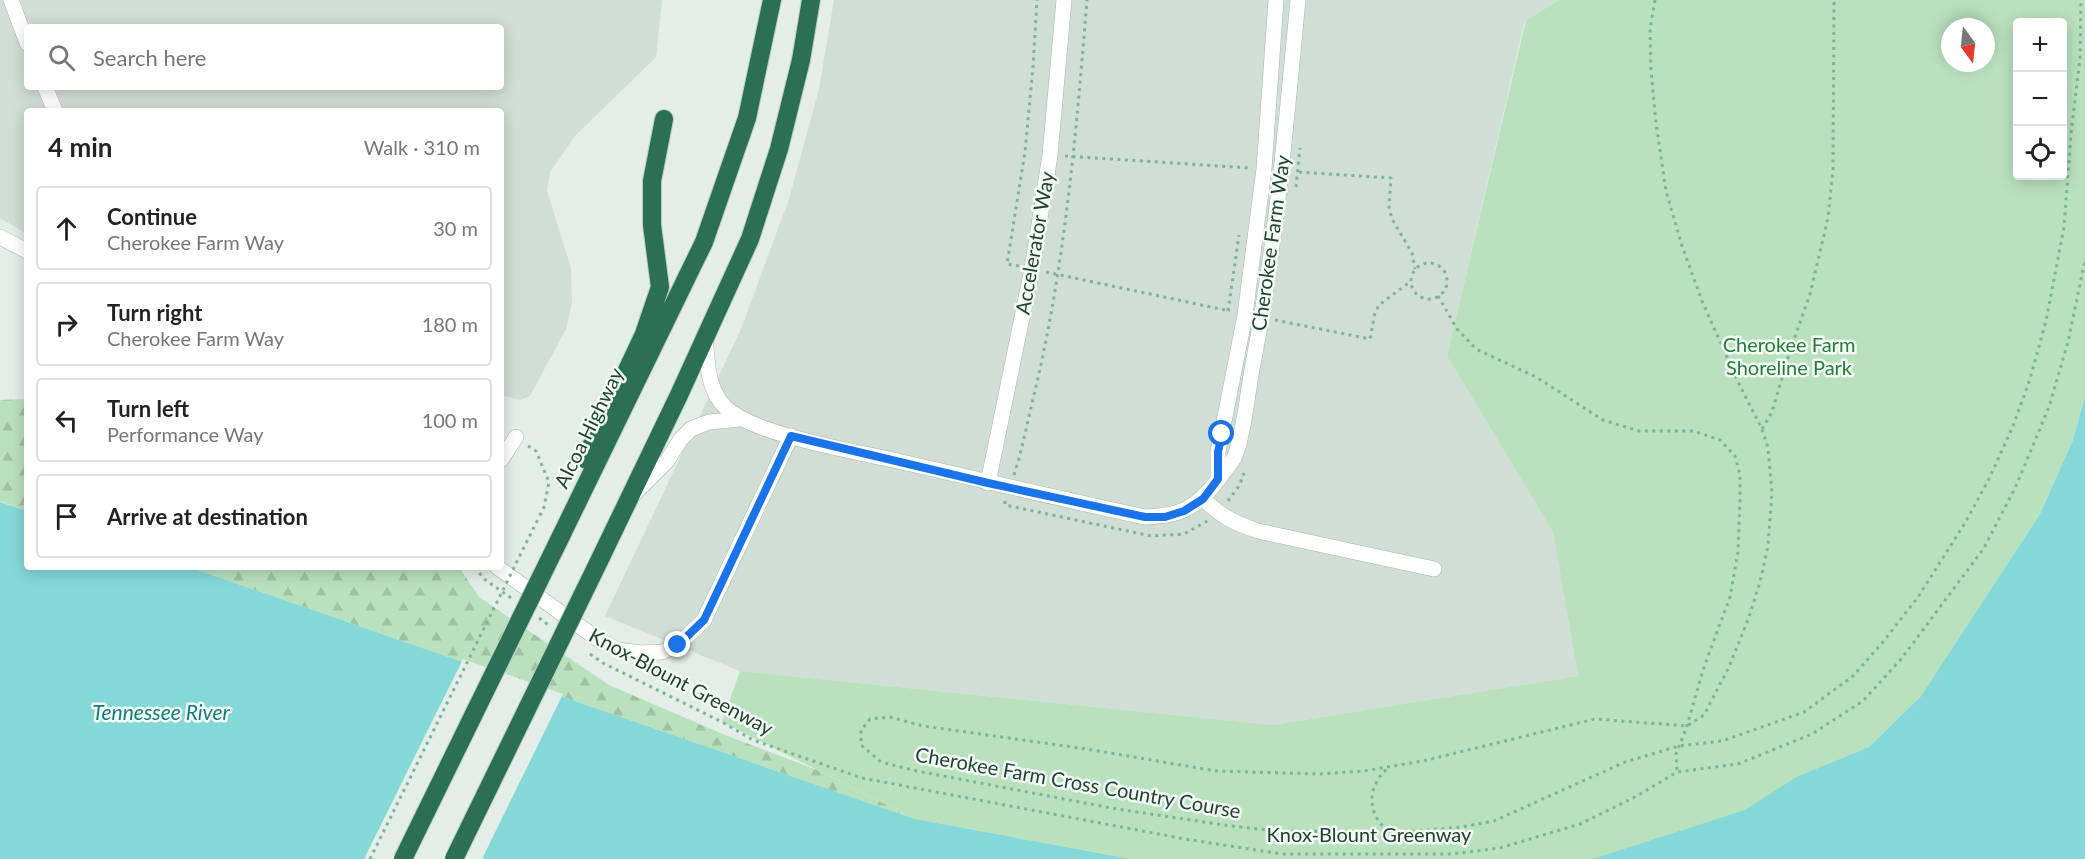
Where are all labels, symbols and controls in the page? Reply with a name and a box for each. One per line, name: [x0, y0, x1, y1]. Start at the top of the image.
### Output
north arrow: [1941, 18, 1995, 72]
map controls: [2013, 18, 2067, 180]
button: +: [2013, 18, 2067, 72]
search box: [24, 24, 504, 90]
icon: search: [45, 41, 78, 74]
text: Search here: [93, 44, 206, 71]
button: −: [2013, 72, 2067, 126]
button: locate: [2013, 126, 2067, 180]
text: 4 min: [48, 131, 112, 163]
text: Walk · 310 m: [364, 135, 480, 159]
street label: Cherokee Farm Way: [1246, 153, 1294, 332]
street label: Accelerator Way: [1010, 169, 1059, 316]
text: Continue: [107, 203, 197, 230]
icon: ahead: [50, 212, 83, 245]
text: 30 m: [433, 216, 478, 240]
text: Cherokee Farm Way: [107, 230, 284, 254]
text: Turn right: [107, 299, 202, 326]
icon: right: [50, 308, 83, 341]
text: 180 m: [422, 312, 478, 336]
text: Cherokee Farm Way: [107, 326, 284, 350]
park label: Cherokee Farm Shoreline Park: [1723, 332, 1855, 379]
street label: Alcoa Highway: [549, 363, 628, 492]
text: Turn left: [107, 395, 189, 422]
icon: left: [50, 404, 83, 437]
text: 100 m: [422, 408, 478, 432]
route start: [1208, 420, 1234, 446]
text: Performance Way: [107, 422, 264, 446]
icon: arrive: [50, 500, 83, 533]
text: Arrive at destination: [107, 503, 308, 530]
street label: Knox-Blount Greenway: [585, 622, 778, 740]
route end: [664, 631, 690, 657]
water label: Tennessee River: [92, 699, 230, 724]
street label: Cherokee Farm Cross Country Course: [914, 742, 1243, 822]
street label: Knox-Blount Greenway: [1267, 822, 1472, 846]

